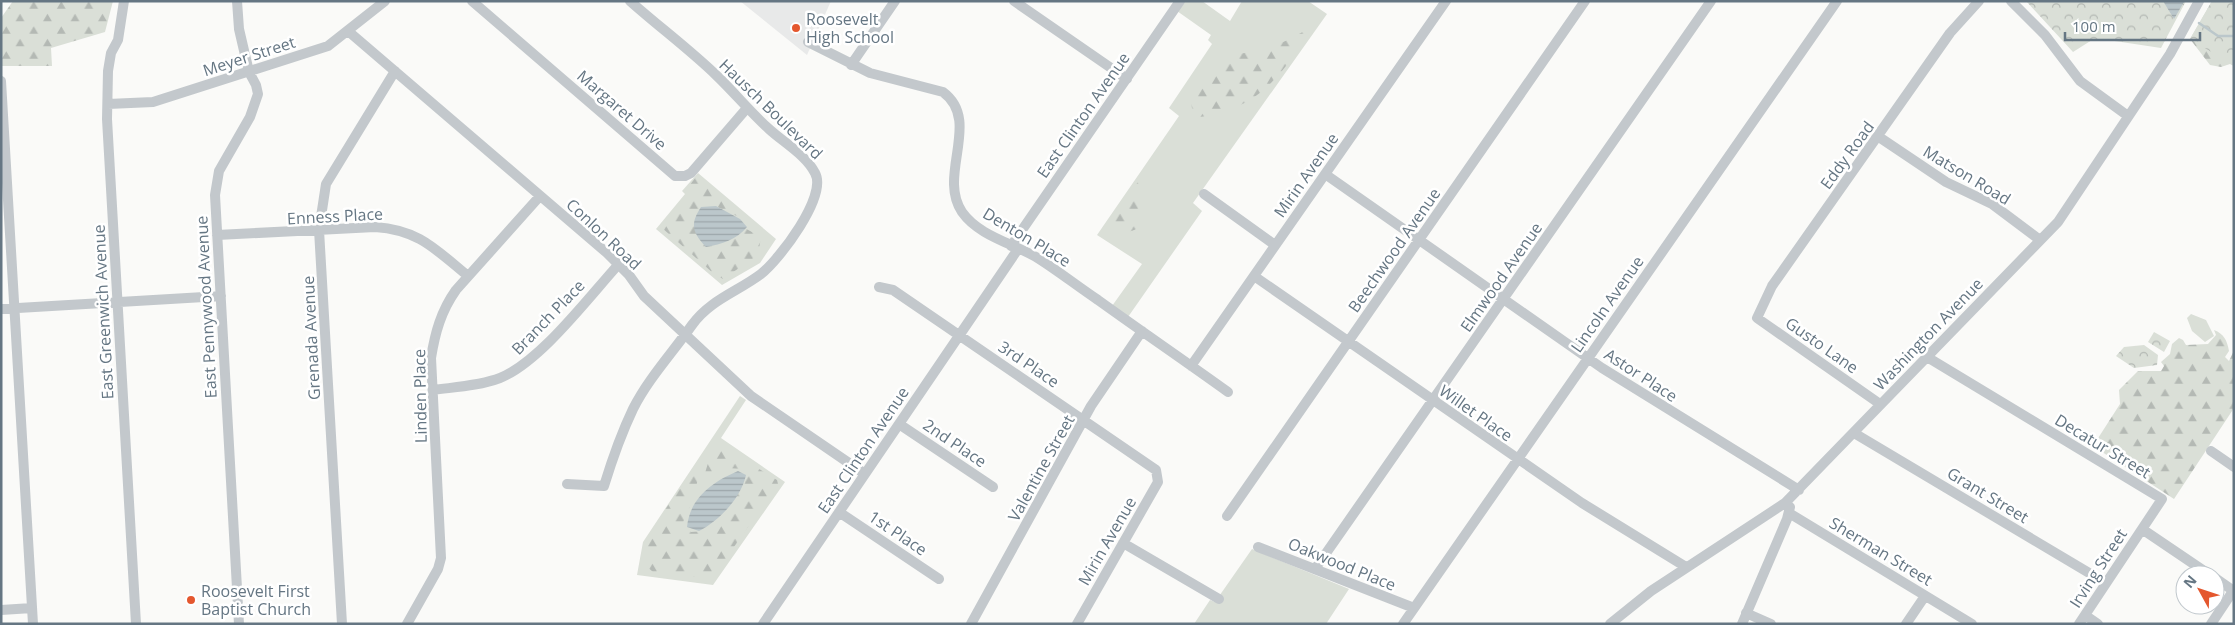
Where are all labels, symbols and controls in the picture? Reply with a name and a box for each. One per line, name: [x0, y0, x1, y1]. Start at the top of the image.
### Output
place label: Roosevelt High School: [806, 8, 894, 48]
scale bar: [2065, 10, 2200, 42]
text: 100 m: [2072, 16, 2116, 36]
marker: Roosevelt High School: [790, 22, 802, 34]
street label: Meyer Street: [200, 31, 298, 81]
street label: East Clinton Avenue: [1031, 48, 1135, 182]
street label: Hausch Boulevard: [715, 54, 827, 164]
street label: Margaret Drive: [573, 65, 671, 155]
street label: Eddy Road: [1815, 117, 1879, 193]
street label: Mirin Avenue: [1269, 128, 1343, 222]
street label: Matson Road: [1919, 140, 2015, 210]
street label: Beechwood Avenue: [1343, 183, 1445, 317]
street label: Conlon Road: [562, 193, 646, 275]
street label: Enness Place: [286, 202, 384, 229]
street label: Denton Place: [979, 202, 1075, 272]
street label: East Pennywood Avenue: [190, 215, 222, 399]
street label: Elmwood Avenue: [1455, 218, 1547, 336]
street label: East Greenwich Avenue: [87, 224, 119, 400]
street label: Lincoln Avenue: [1566, 251, 1648, 357]
street label: Washington Avenue: [1868, 273, 1988, 395]
street label: Grenada Avenue: [297, 275, 325, 401]
street label: Branch Place: [507, 275, 589, 359]
street label: Gusto Lane: [1781, 312, 1863, 378]
street label: 3rd Place: [994, 336, 1064, 392]
street label: Astor Place: [1600, 343, 1682, 407]
street label: Linden Place: [408, 349, 432, 443]
street label: Willet Place: [1435, 380, 1517, 446]
street label: East Clinton Avenue: [812, 382, 914, 518]
street label: Decatur Street: [2051, 409, 2155, 483]
street label: Valentine Street: [1003, 411, 1080, 525]
street label: 2nd Place: [919, 414, 991, 472]
street label: Grant Street: [1943, 462, 2033, 528]
street label: Mirin Avenue: [1073, 493, 1141, 589]
street label: 1st Place: [865, 505, 931, 561]
street label: Sherman Street: [1825, 512, 1937, 591]
street label: Irving Street: [2064, 524, 2132, 612]
street label: Oakwood Place: [1285, 532, 1399, 596]
north arrow: [2175, 565, 2225, 615]
text: N: [2179, 571, 2201, 592]
place label: Roosevelt First Baptist Church: [201, 580, 311, 620]
marker: Roosevelt First Baptist Church: [185, 594, 197, 606]

